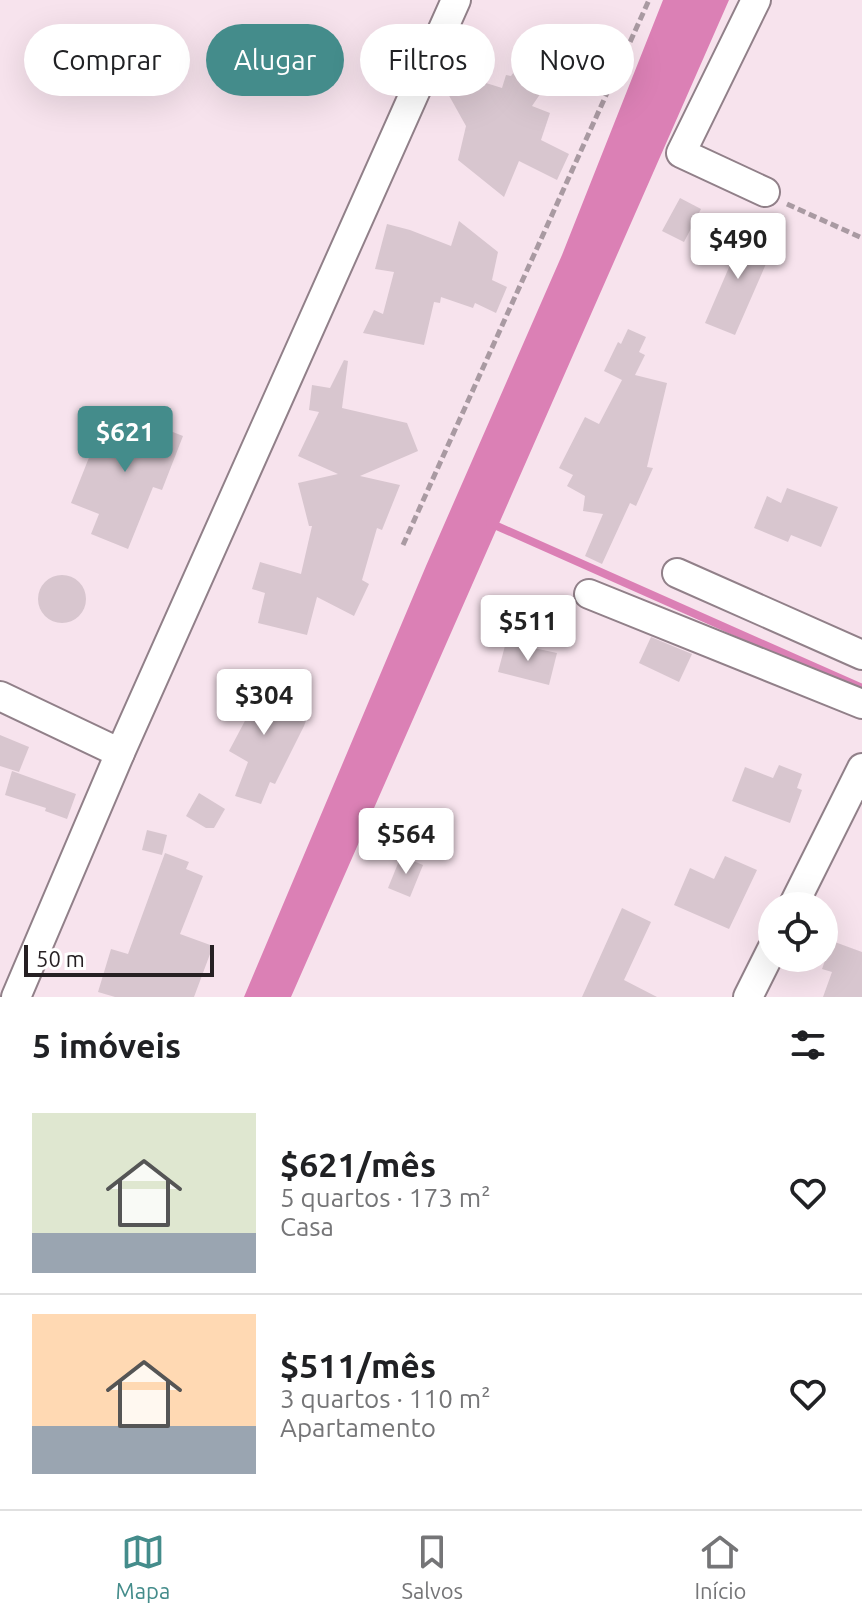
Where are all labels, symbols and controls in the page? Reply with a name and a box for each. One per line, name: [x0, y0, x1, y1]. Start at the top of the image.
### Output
chip: Comprar: [24, 24, 190, 96]
chip: Alugar: [206, 24, 344, 96]
chip: Filtros: [360, 24, 495, 96]
chip: Novo: [511, 24, 634, 96]
pin: $490: [691, 213, 785, 281]
text: $490: [709, 224, 767, 253]
pin: $621: [78, 406, 172, 474]
text: $621: [96, 417, 154, 446]
pin: $511: [481, 595, 575, 663]
text: $511: [499, 606, 557, 635]
pin: $304: [217, 669, 311, 737]
text: $304: [235, 680, 293, 709]
pin: $564: [359, 808, 453, 876]
text: $564: [377, 819, 435, 848]
map controls: [758, 892, 838, 972]
button: locate: [758, 892, 838, 972]
scale bar: [24, 941, 214, 977]
text: 50 m: [36, 946, 85, 971]
icon: filters: [786, 1023, 830, 1067]
text: 5 imóveis: [32, 1026, 181, 1064]
icon: home: [96, 1145, 192, 1241]
text: $621/mês: [280, 1145, 436, 1183]
icon: heart: [786, 1171, 830, 1215]
text: 5 quartos · 173 m²: [280, 1183, 491, 1212]
text: Casa: [280, 1212, 334, 1241]
icon: home: [96, 1346, 192, 1442]
text: $511/mês: [280, 1346, 436, 1384]
icon: heart: [786, 1372, 830, 1416]
text: 3 quartos · 110 m²: [280, 1384, 491, 1413]
text: Apartamento: [280, 1413, 436, 1442]
tab: Mapa: [116, 1530, 170, 1603]
tab: Salvos: [401, 1530, 463, 1603]
tab: Início: [694, 1530, 746, 1603]

